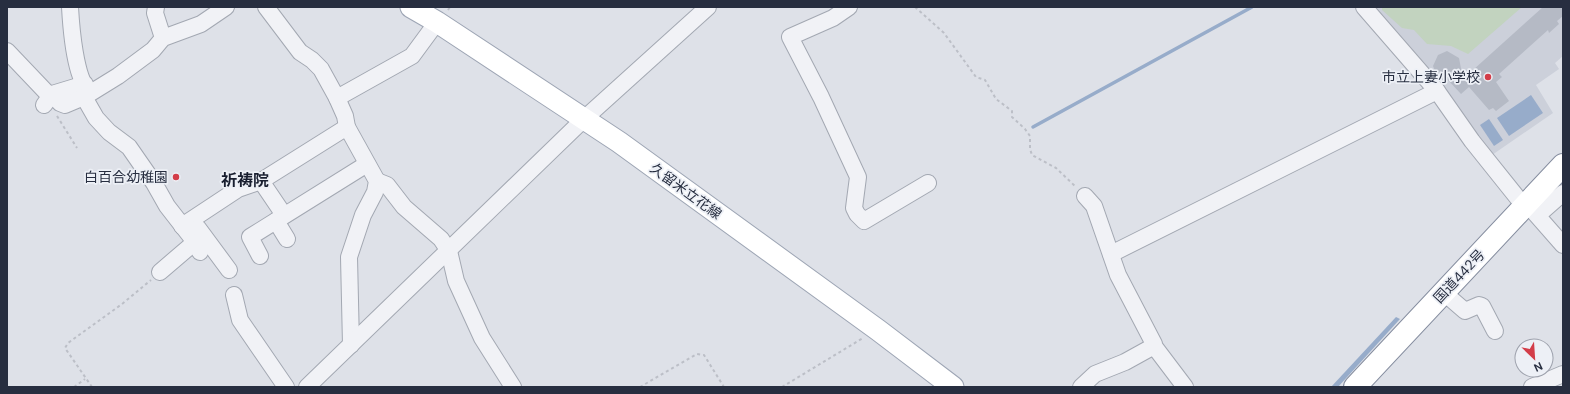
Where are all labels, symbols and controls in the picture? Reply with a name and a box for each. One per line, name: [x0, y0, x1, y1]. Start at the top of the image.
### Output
place label: 市立上妻小学校: [1382, 68, 1480, 86]
marker: 市立上妻小学校: [1483, 72, 1493, 82]
street label: 久留米立花線: [647, 159, 725, 223]
place label: 白百合幼稚園: [84, 168, 168, 186]
district label: 祈祷院: [221, 170, 269, 191]
marker: 白百合幼稚園: [171, 172, 181, 182]
street label: 国道442号: [1430, 245, 1488, 307]
north arrow: [1514, 338, 1554, 378]
text: N: [1532, 359, 1545, 375]

